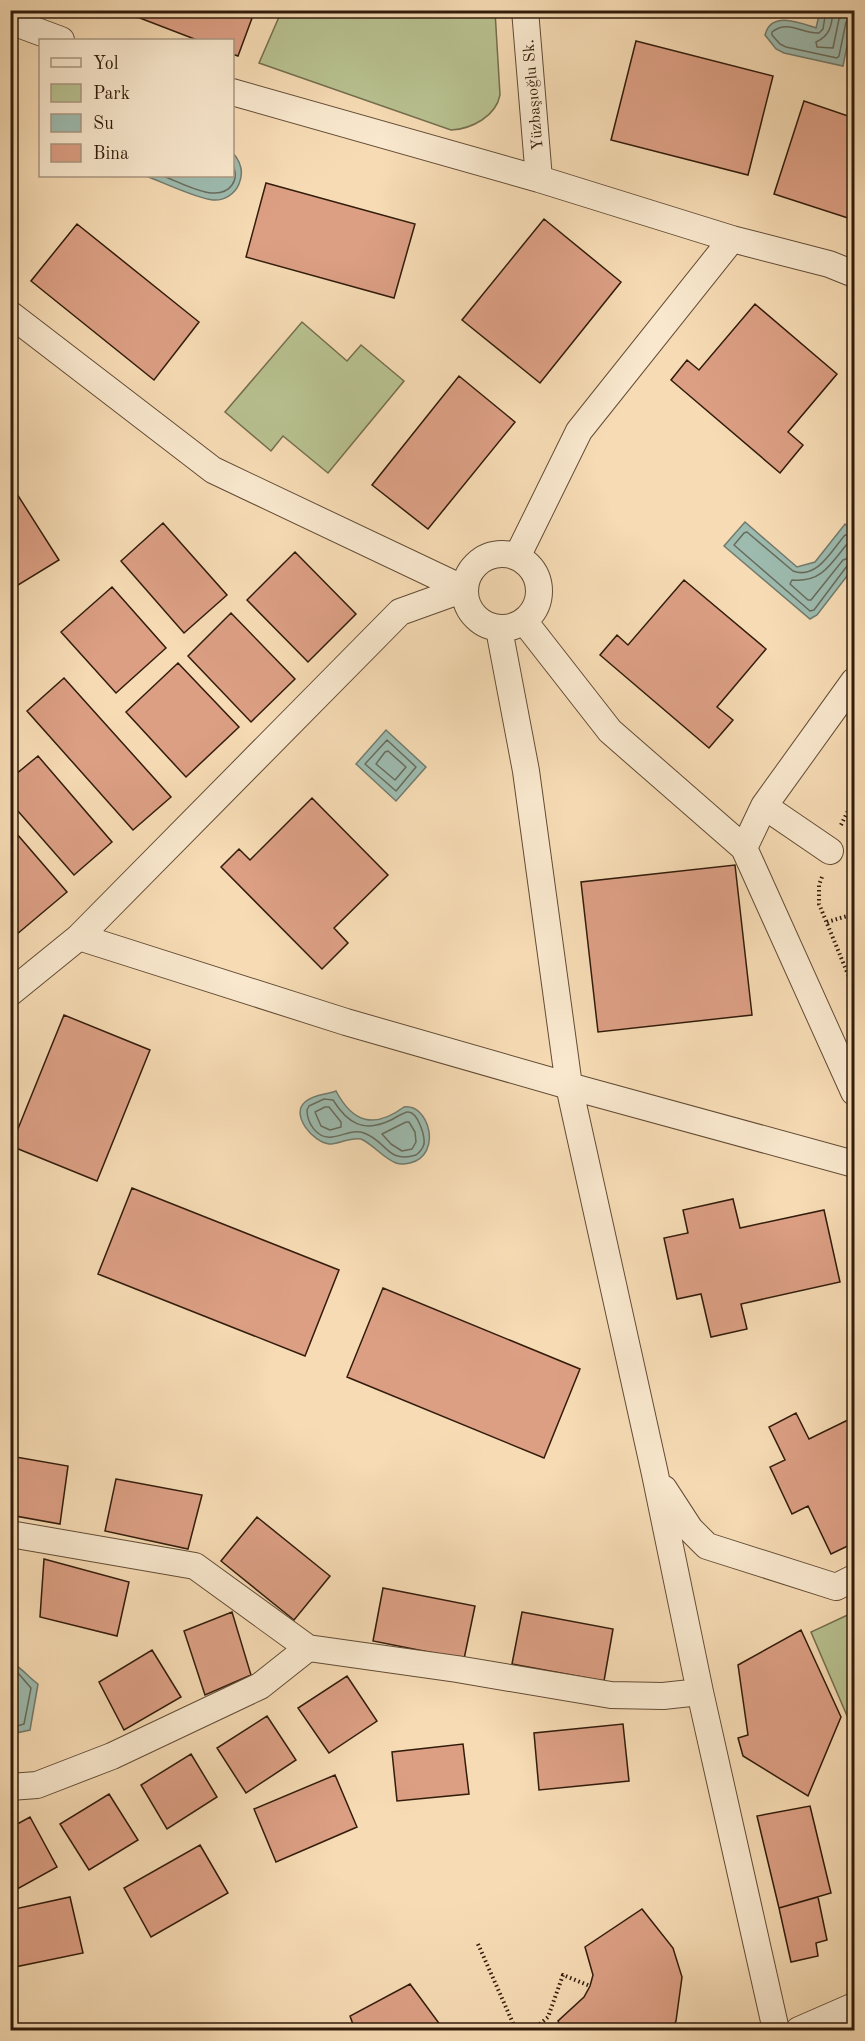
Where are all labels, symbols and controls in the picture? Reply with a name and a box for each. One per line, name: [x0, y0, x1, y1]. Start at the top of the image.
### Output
legend: [39, 39, 234, 177]
street label: Yüzbaşıoğlu Sk.: [521, 39, 547, 151]
text: Yol: [93, 55, 119, 73]
text: Park: [93, 85, 130, 103]
text: Su: [93, 115, 114, 133]
text: Bina: [93, 145, 129, 163]

